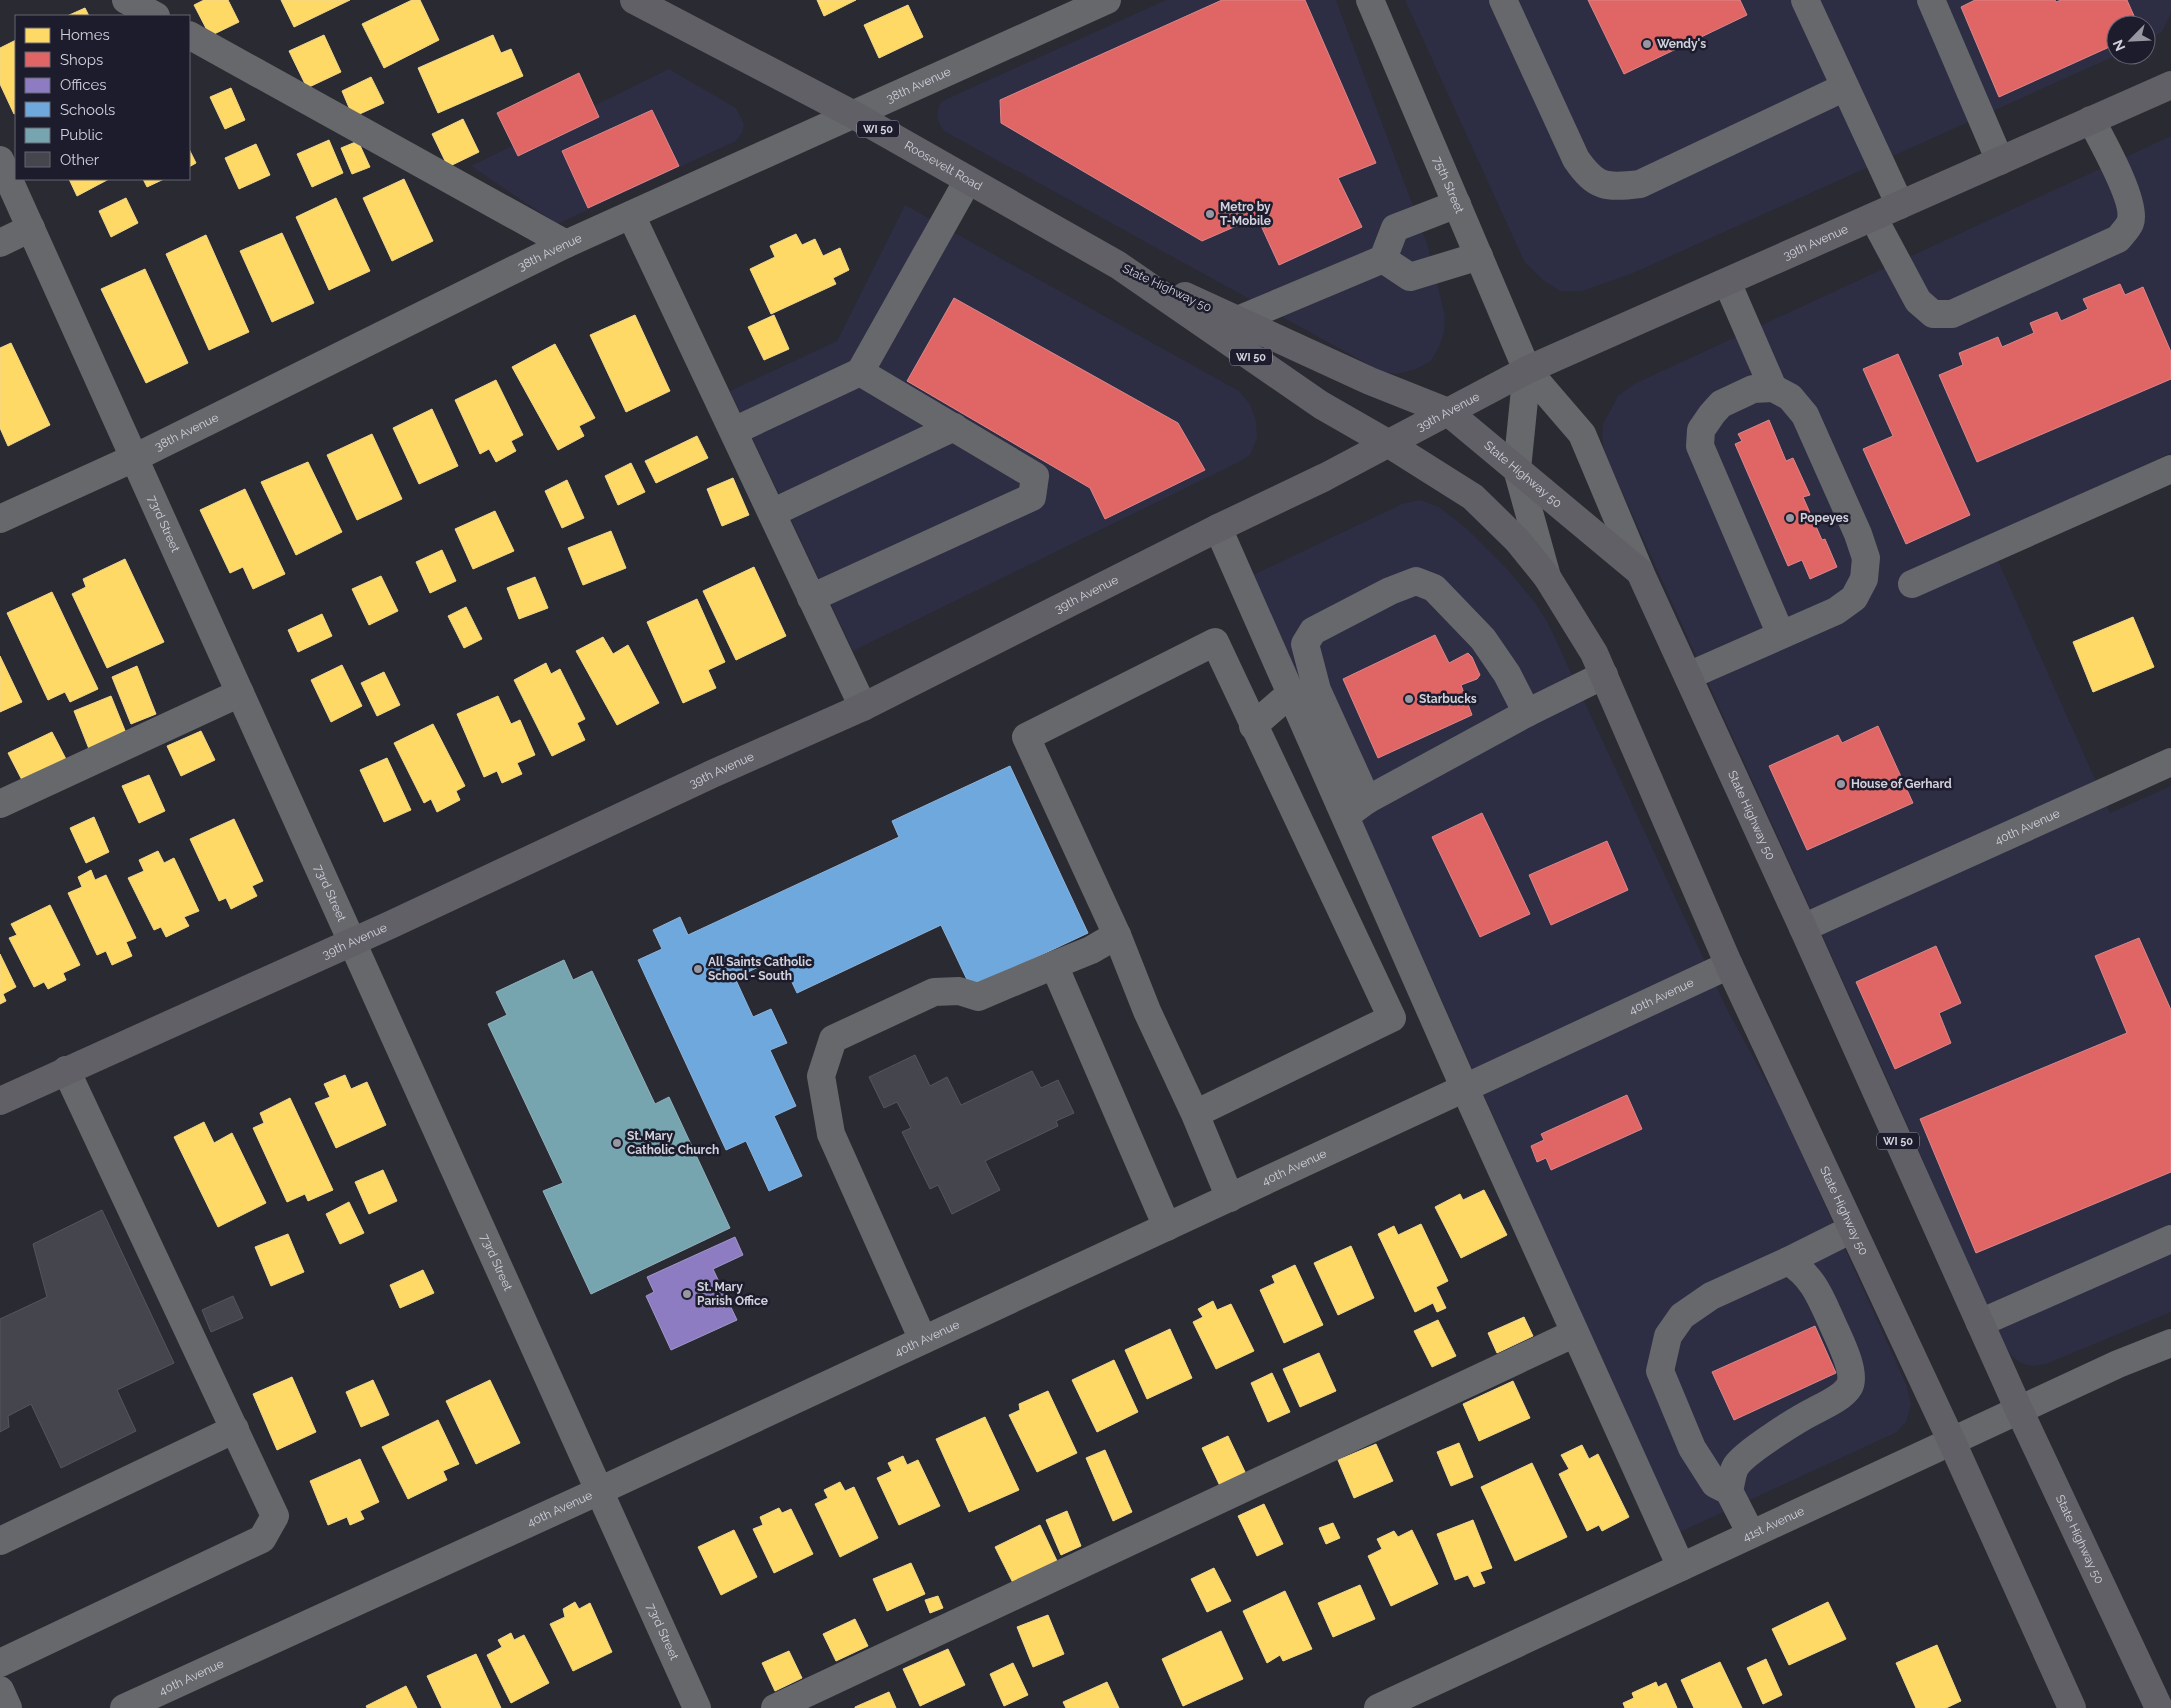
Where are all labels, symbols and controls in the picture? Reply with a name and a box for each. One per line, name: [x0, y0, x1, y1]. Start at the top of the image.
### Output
legend: [15, 15, 190, 180]
north arrow: [2106, 15, 2156, 65]
text: Homes: [60, 26, 110, 44]
place label: Wendy's: [1657, 37, 1706, 51]
text: N: [2110, 37, 2129, 53]
marker: Wendy's: [1641, 38, 1653, 50]
text: Shops: [60, 51, 103, 69]
street label: 38th Avenue: [884, 64, 953, 106]
text: Offices: [60, 76, 107, 94]
text: Schools: [60, 101, 115, 119]
road number: WI 50: [857, 120, 899, 138]
text: Public: [60, 126, 103, 144]
street label: Roosevelt Road: [902, 138, 985, 193]
text: Other: [60, 151, 100, 169]
street label: 75th Street: [1430, 155, 1467, 215]
place label: Metro by T-Mobile: [1220, 200, 1271, 228]
marker: Metro by T-Mobile: [1204, 208, 1216, 220]
street label: 39th Avenue: [1781, 222, 1850, 263]
street label: 38th Avenue: [515, 231, 584, 274]
street label: State Highway 50: [1120, 261, 1214, 315]
road number: WI 50: [1230, 348, 1272, 366]
street label: 39th Avenue: [1414, 389, 1482, 434]
street label: 38th Avenue: [152, 410, 221, 454]
street label: State Highway 50: [1481, 438, 1564, 511]
street label: 73rd Street: [145, 493, 183, 554]
place label: Popeyes: [1800, 511, 1849, 525]
marker: Popeyes: [1784, 512, 1796, 524]
street label: 39th Avenue: [1052, 572, 1121, 616]
place label: Starbucks: [1419, 692, 1477, 706]
marker: Starbucks: [1403, 693, 1415, 705]
street label: 39th Avenue: [687, 749, 756, 791]
street label: State Highway 50: [1725, 768, 1778, 862]
place label: House of Gerhard: [1851, 777, 1952, 791]
marker: House of Gerhard: [1835, 778, 1847, 790]
street label: 40th Avenue: [1993, 806, 2062, 848]
street label: 73rd Street: [311, 863, 349, 924]
street label: 39th Avenue: [320, 920, 389, 962]
place label: All Saints Catholic School - South: [708, 955, 812, 983]
marker: All Saints Catholic School - South: [692, 963, 704, 975]
street label: 40th Avenue: [1627, 975, 1696, 1018]
place label: St. Mary Catholic Church: [627, 1129, 719, 1157]
road number: WI 50: [1877, 1132, 1919, 1150]
marker: St. Mary Catholic Church: [611, 1137, 623, 1149]
street label: 40th Avenue: [1260, 1146, 1329, 1188]
street label: State Highway 50: [1817, 1164, 1871, 1258]
street label: 73rd Street: [478, 1232, 515, 1293]
place label: St. Mary Parish Office: [697, 1280, 768, 1308]
marker: St. Mary Parish Office: [681, 1288, 693, 1300]
street label: 40th Avenue: [892, 1317, 962, 1359]
street label: 40th Avenue: [525, 1488, 594, 1530]
street label: State Highway 50: [2053, 1493, 2107, 1586]
street label: 41st Avenue: [1740, 1504, 1806, 1545]
street label: 73rd Street: [644, 1601, 681, 1662]
street label: 40th Avenue: [157, 1656, 226, 1698]

